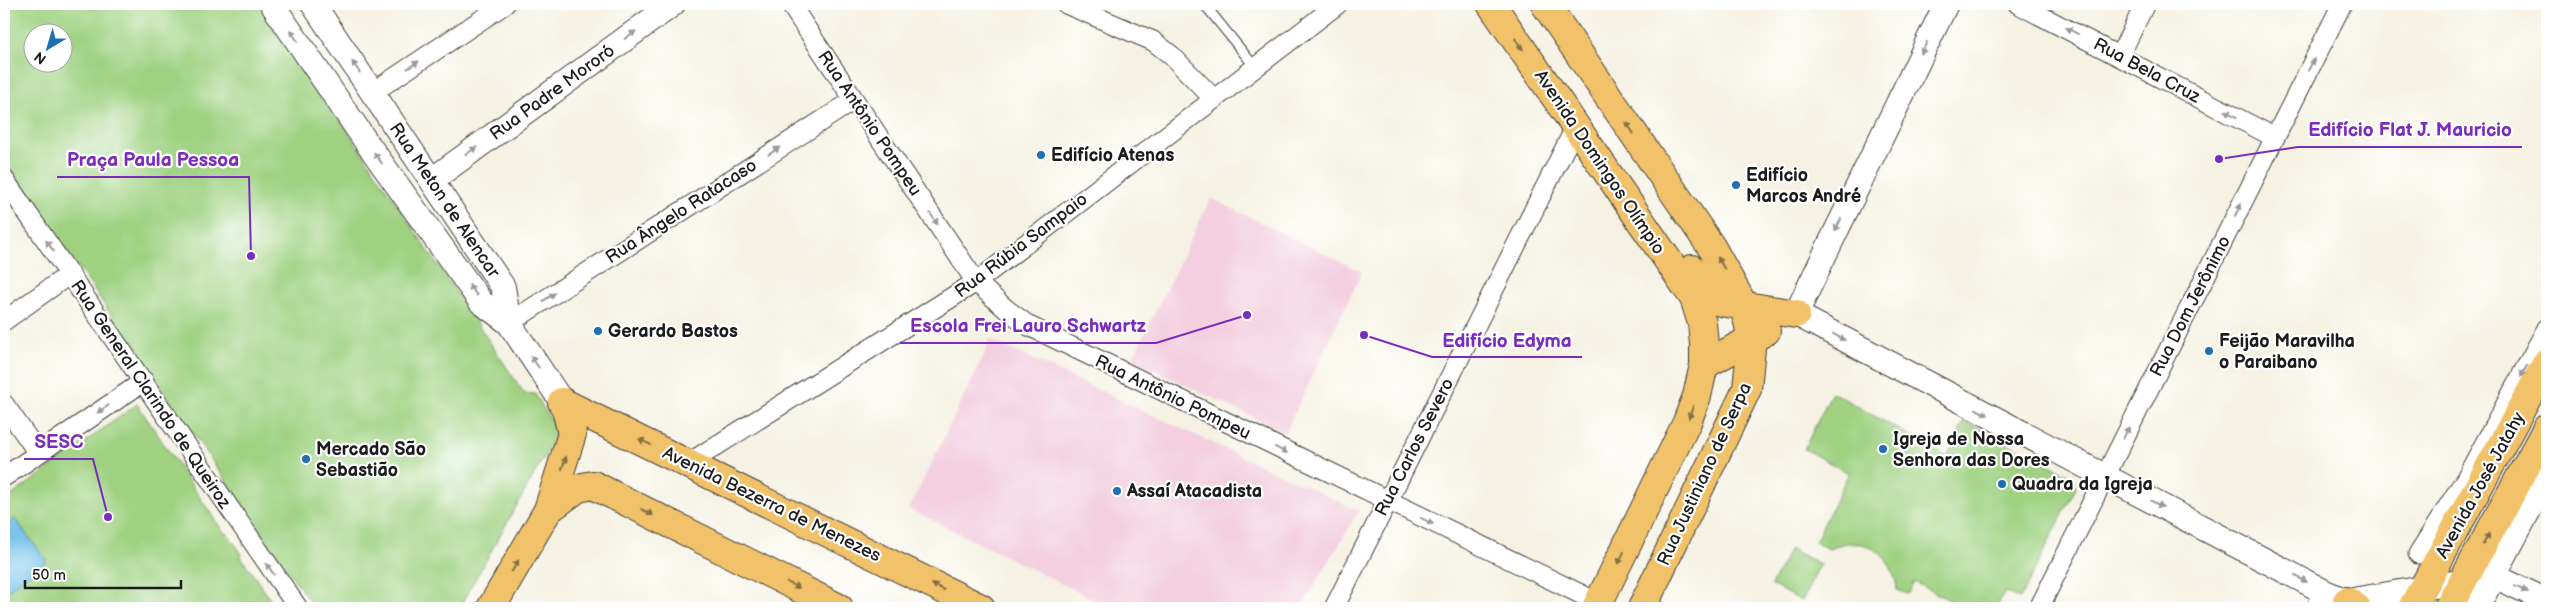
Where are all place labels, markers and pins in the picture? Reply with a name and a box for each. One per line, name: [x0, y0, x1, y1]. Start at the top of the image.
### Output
callout: Edifício Flat J. Mauricio: [2298, 113, 2522, 147]
callout: Praça Paula Pessoa: [57, 143, 249, 177]
place label: Edifício Atenas: [1051, 145, 1174, 166]
marker: Edifício Atenas: [1035, 149, 1047, 161]
place label: Edifício Marcos André: [1746, 165, 1861, 207]
marker: Edifício Marcos André: [1730, 179, 1742, 191]
callout: Escola Frei Lauro Schwartz: [900, 309, 1156, 343]
place label: Gerardo Bastos: [608, 321, 738, 342]
callout: Edifício Edyma: [1432, 323, 1582, 357]
marker: Gerardo Bastos: [592, 325, 604, 337]
place label: Feijão Maravilha o Paraibano: [2219, 331, 2355, 373]
marker: Feijão Maravilha o Paraibano: [2203, 345, 2215, 357]
callout: SESC: [24, 425, 93, 459]
place label: Igreja de Nossa Senhora das Dores: [1893, 429, 2050, 471]
place label: Mercado São Sebastião: [316, 439, 426, 481]
marker: Igreja de Nossa Senhora das Dores: [1877, 443, 1889, 455]
marker: Mercado São Sebastião: [300, 453, 312, 465]
place label: Quadra da Igreja: [2012, 474, 2153, 495]
marker: Quadra da Igreja: [1996, 478, 2008, 490]
place label: Assaí Atacadista: [1126, 481, 1262, 502]
marker: Assaí Atacadista: [1111, 485, 1123, 497]

